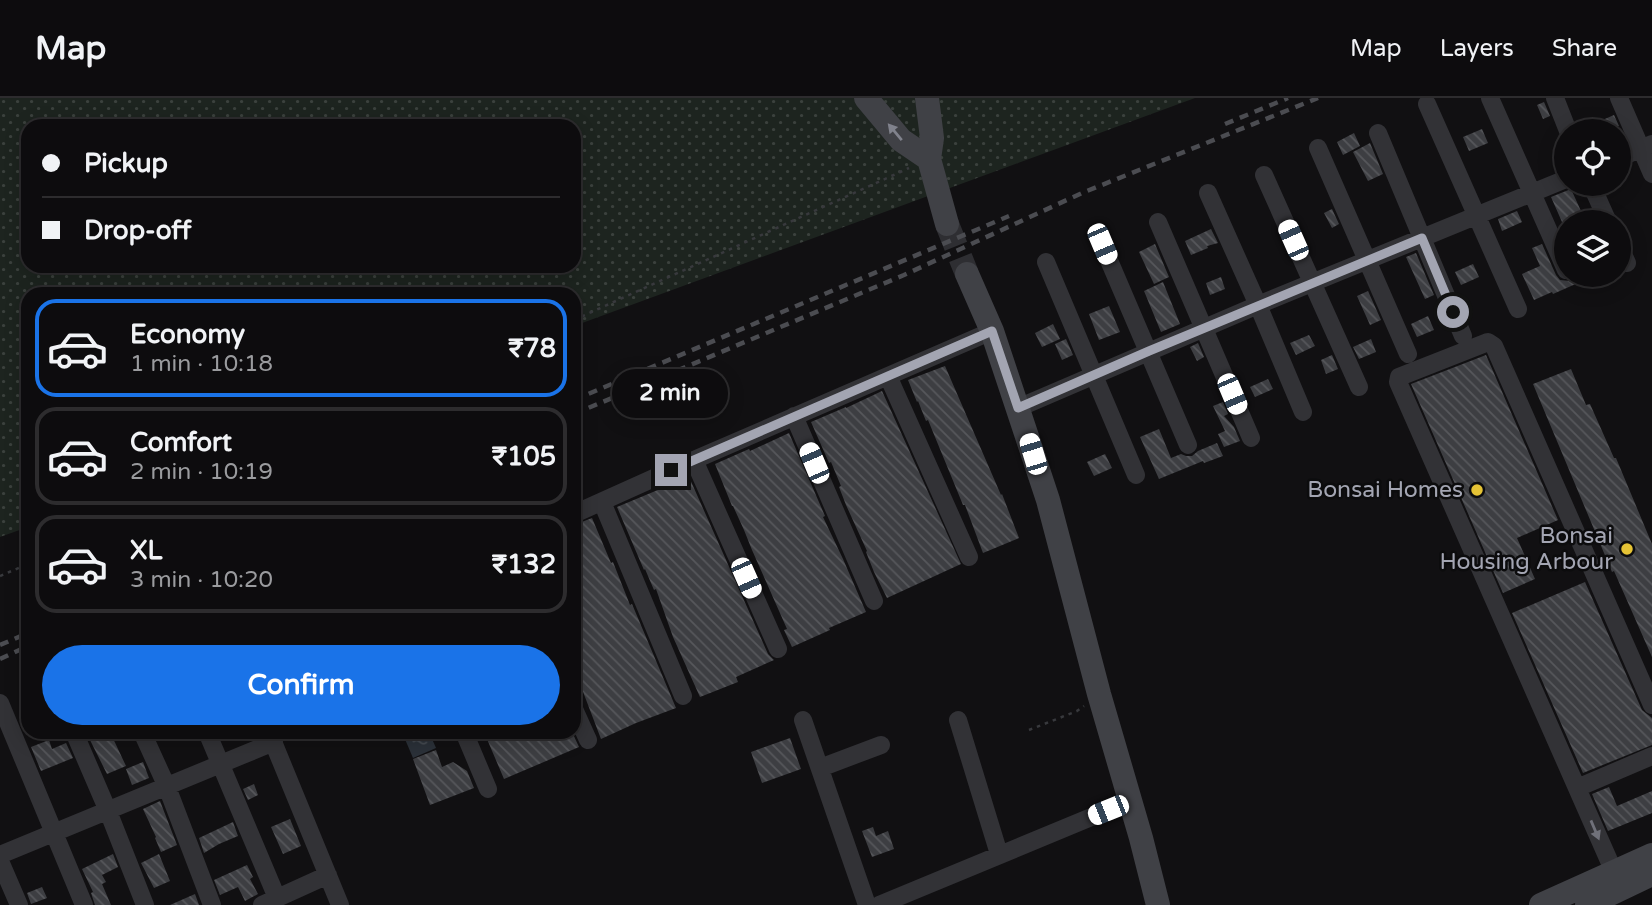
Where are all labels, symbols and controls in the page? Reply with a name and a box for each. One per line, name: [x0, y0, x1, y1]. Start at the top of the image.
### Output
text: Map: [35, 29, 106, 68]
text: Map: [1350, 34, 1402, 63]
text: Layers: [1440, 34, 1514, 63]
text: Share: [1552, 34, 1617, 63]
map controls: [1554, 119, 1631, 287]
button: locate: [1554, 119, 1631, 196]
one-way arrow: [887, 123, 902, 141]
text: Pickup: [84, 148, 168, 179]
button: layers: [1554, 210, 1631, 287]
text: Drop-off: [84, 215, 191, 246]
car: [1275, 217, 1312, 263]
car: [1085, 221, 1120, 267]
route start: [1437, 296, 1469, 328]
icon: car: [46, 317, 109, 380]
text: Economy: [130, 319, 245, 350]
text: ₹78: [508, 333, 556, 364]
text: 1 min · 10:18: [130, 350, 273, 378]
callout: 2 min: [613, 368, 729, 418]
car: [1215, 371, 1250, 417]
text: 2 min: [639, 379, 701, 407]
icon: car: [46, 425, 109, 488]
text: Comfort: [130, 427, 232, 458]
car: [1017, 431, 1050, 477]
car: [797, 440, 832, 486]
text: ₹105: [492, 441, 556, 472]
route end: [655, 454, 687, 486]
text: 2 min · 10:19: [130, 458, 273, 486]
place label: Bonsai Homes: [1307, 476, 1463, 504]
marker: Bonsai Homes: [1469, 482, 1485, 498]
place label: Bonsai Housing Arbour: [1440, 522, 1613, 576]
icon: car: [46, 533, 109, 596]
text: XL: [130, 535, 162, 566]
marker: Bonsai Housing Arbour: [1619, 541, 1635, 557]
text: ₹132: [492, 549, 556, 580]
car: [728, 555, 765, 601]
text: 3 min · 10:20: [130, 566, 273, 594]
button: Confirm: [42, 645, 560, 725]
car: [1085, 792, 1132, 828]
one-way arrow: [1590, 820, 1601, 841]

